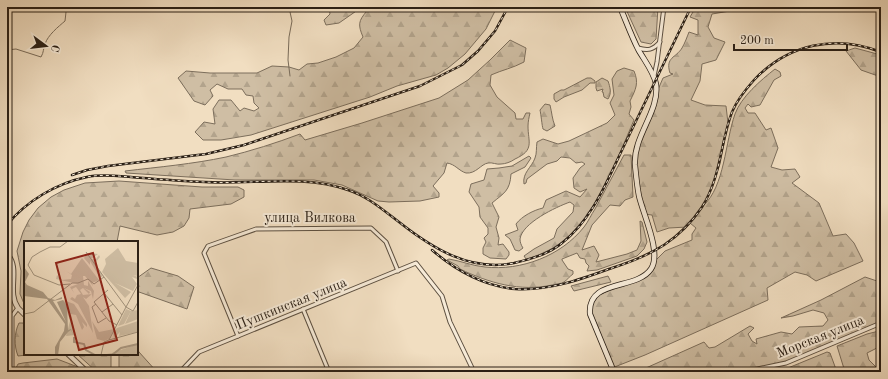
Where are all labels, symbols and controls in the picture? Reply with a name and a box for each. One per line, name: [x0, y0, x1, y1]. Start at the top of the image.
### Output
north arrow: [26, 26, 66, 66]
scale bar: [734, 26, 847, 52]
text: 200 m: [740, 35, 774, 47]
text: С: [48, 43, 60, 53]
street label: улица Вилкова: [264, 211, 356, 225]
inset map: [24, 241, 138, 355]
street label: Пушкинская улица: [234, 275, 349, 333]
street label: Морская улица: [775, 313, 866, 361]

